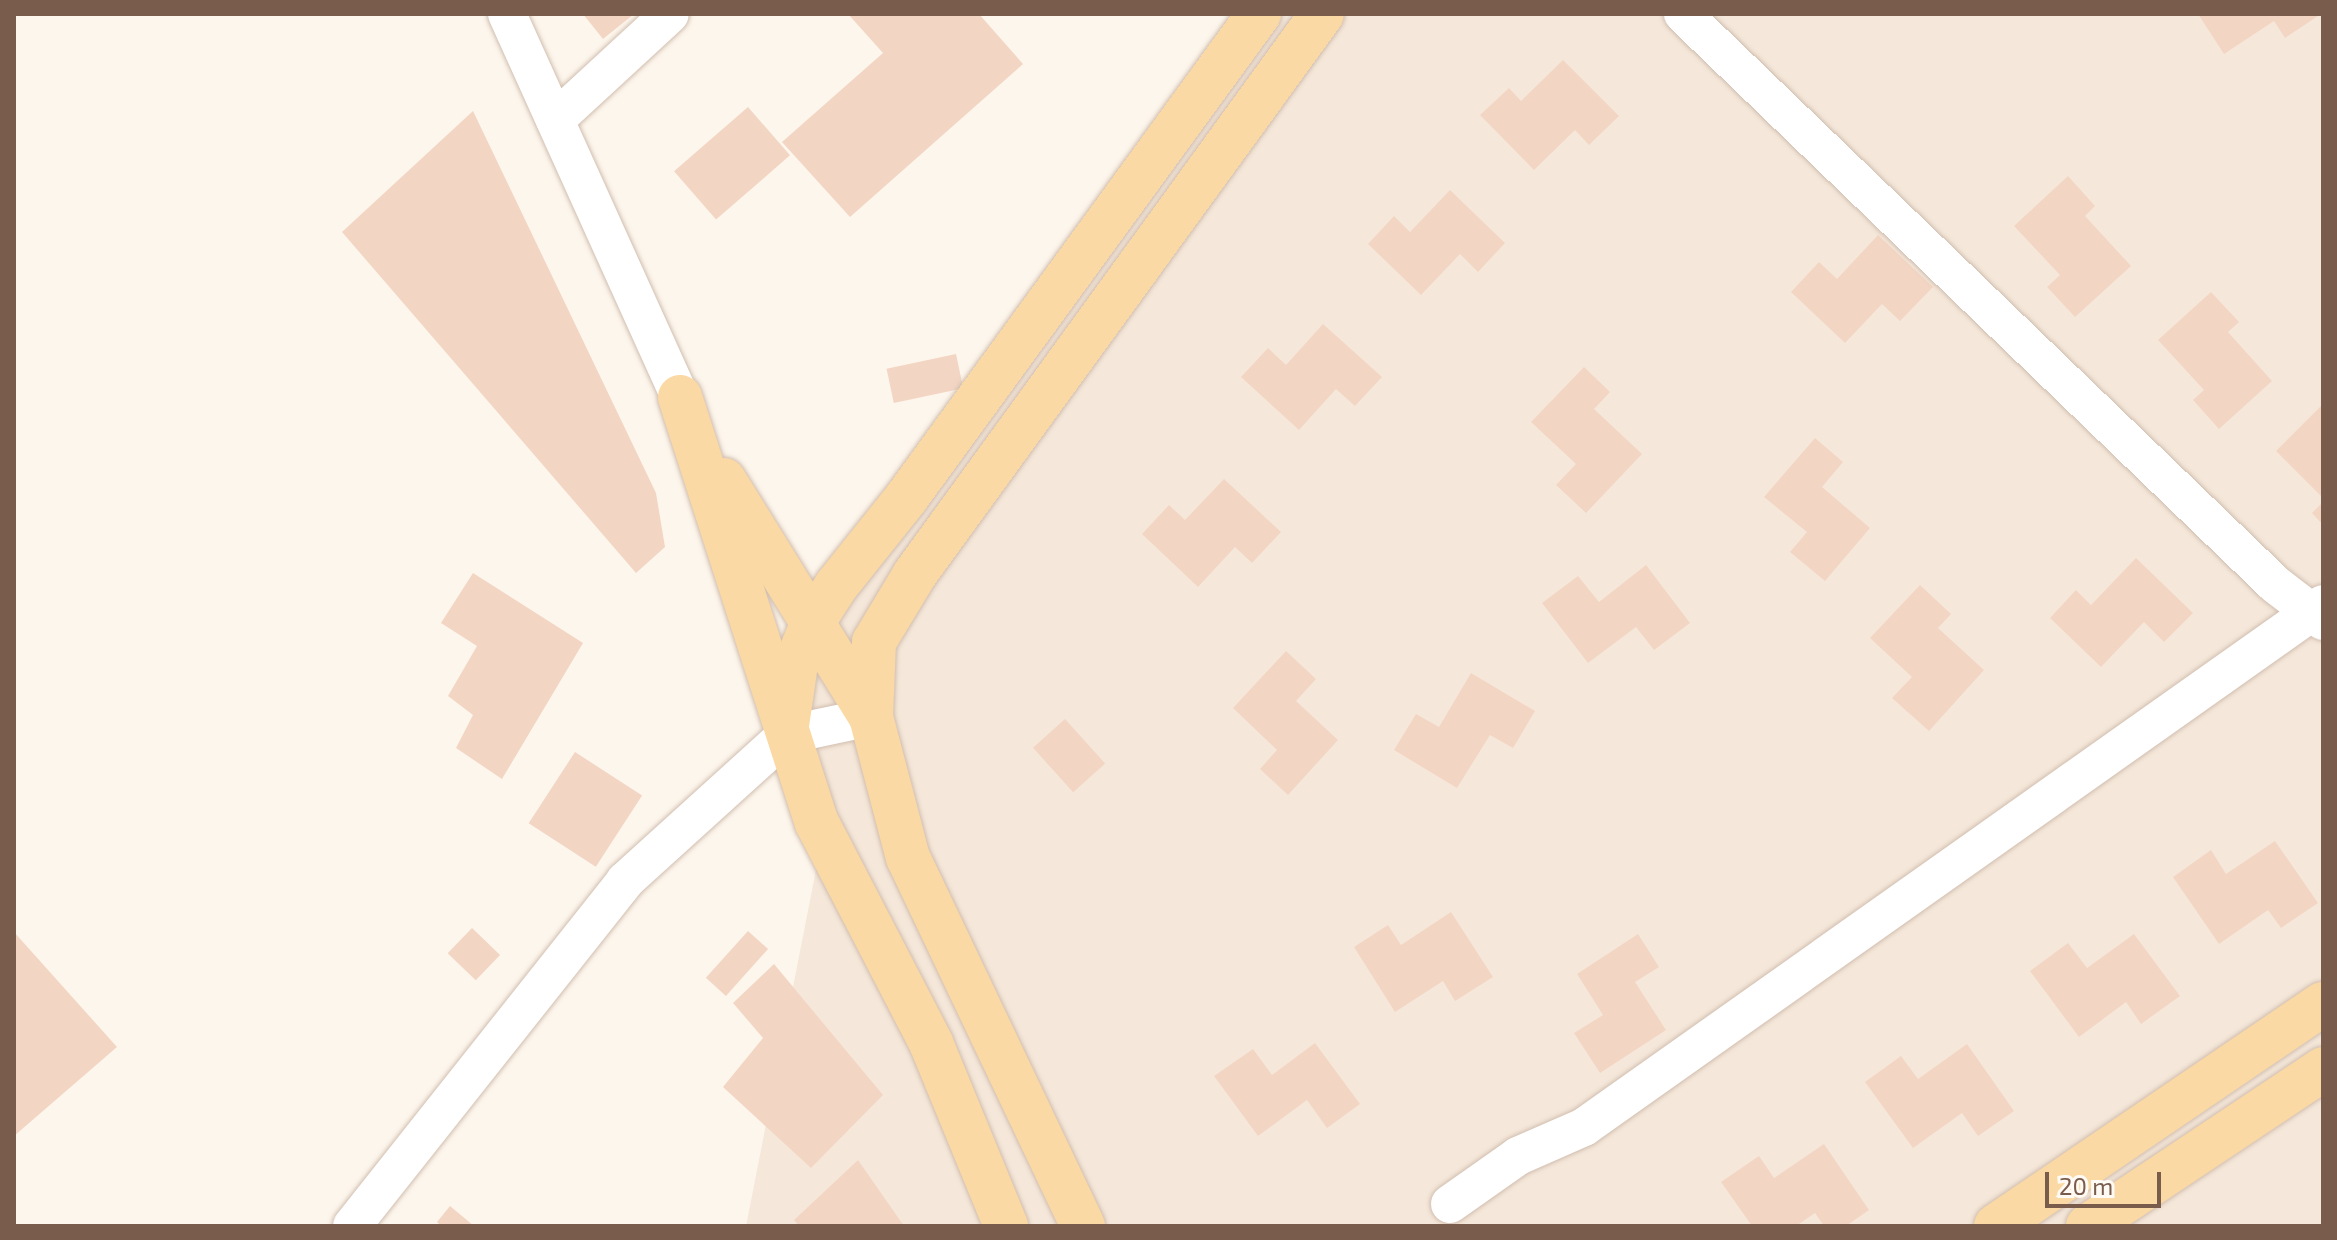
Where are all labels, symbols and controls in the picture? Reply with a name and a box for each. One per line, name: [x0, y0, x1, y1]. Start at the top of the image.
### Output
scale bar: [2049, 1156, 2165, 1206]
text: 20 m: [2059, 1171, 2113, 1200]

